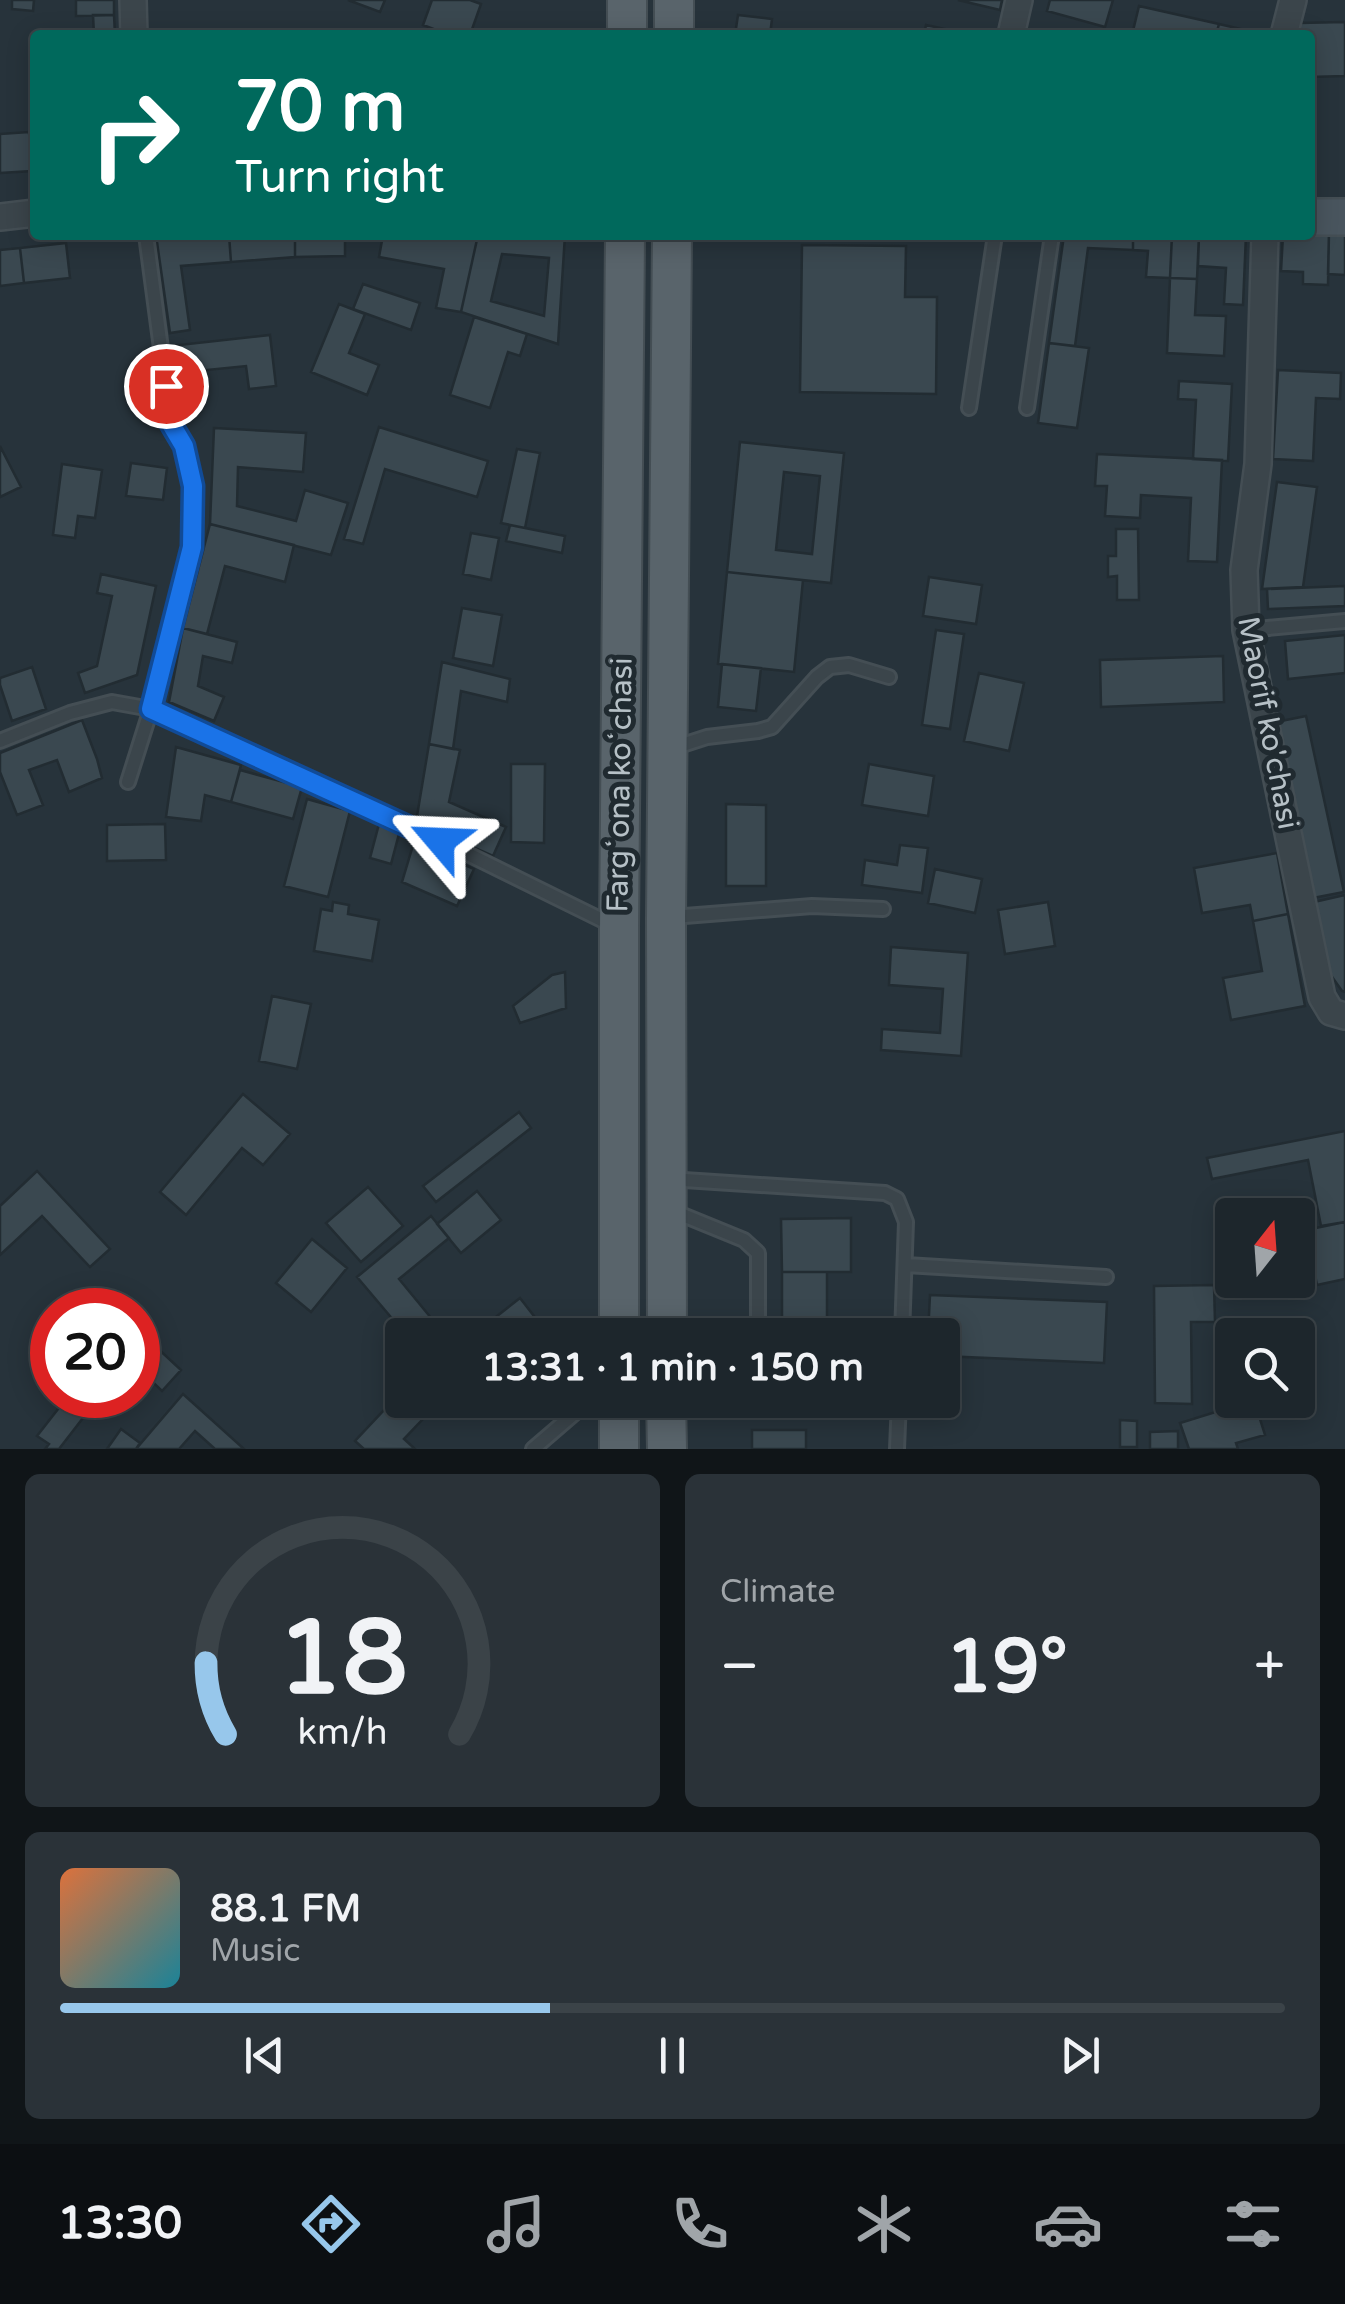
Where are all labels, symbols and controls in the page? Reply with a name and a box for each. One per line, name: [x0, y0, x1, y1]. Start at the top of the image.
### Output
text: 70 m: [235, 66, 405, 150]
icon: right: [70, 70, 200, 200]
text: Turn right: [235, 151, 444, 205]
pin: [124, 344, 209, 429]
icon: arrive: [139, 359, 194, 414]
street label: Maorif ko'chasi: [1229, 614, 1307, 832]
street label: Fargʻona koʻchasi: [599, 657, 641, 913]
position arrow: [388, 789, 492, 893]
north arrow: [1215, 1198, 1315, 1298]
map controls: [1215, 1198, 1315, 1418]
speed limit sign: 20: [30, 1288, 160, 1418]
button: search: [1215, 1318, 1315, 1418]
text: 13:31 · 1 min · 150 m: [481, 1345, 864, 1391]
text: Climate: [720, 1573, 835, 1611]
text: 18: [277, 1597, 408, 1722]
text: 19°: [945, 1622, 1068, 1712]
text: −: [720, 1634, 759, 1700]
text: +: [1254, 1634, 1285, 1700]
text: km/h: [298, 1711, 387, 1754]
text: 88.1 FM: [210, 1886, 361, 1932]
text: Music: [210, 1932, 300, 1970]
icon: previous: [237, 2028, 292, 2083]
icon: pause: [645, 2028, 700, 2083]
icon: next: [1053, 2028, 1108, 2083]
icon: directions: [296, 2189, 366, 2259]
icon: music: [481, 2189, 551, 2259]
icon: phone: [665, 2189, 735, 2259]
icon: climate: [849, 2189, 919, 2259]
icon: car: [1033, 2189, 1103, 2259]
icon: filters: [1218, 2189, 1288, 2259]
text: 13:30: [57, 2197, 182, 2251]

